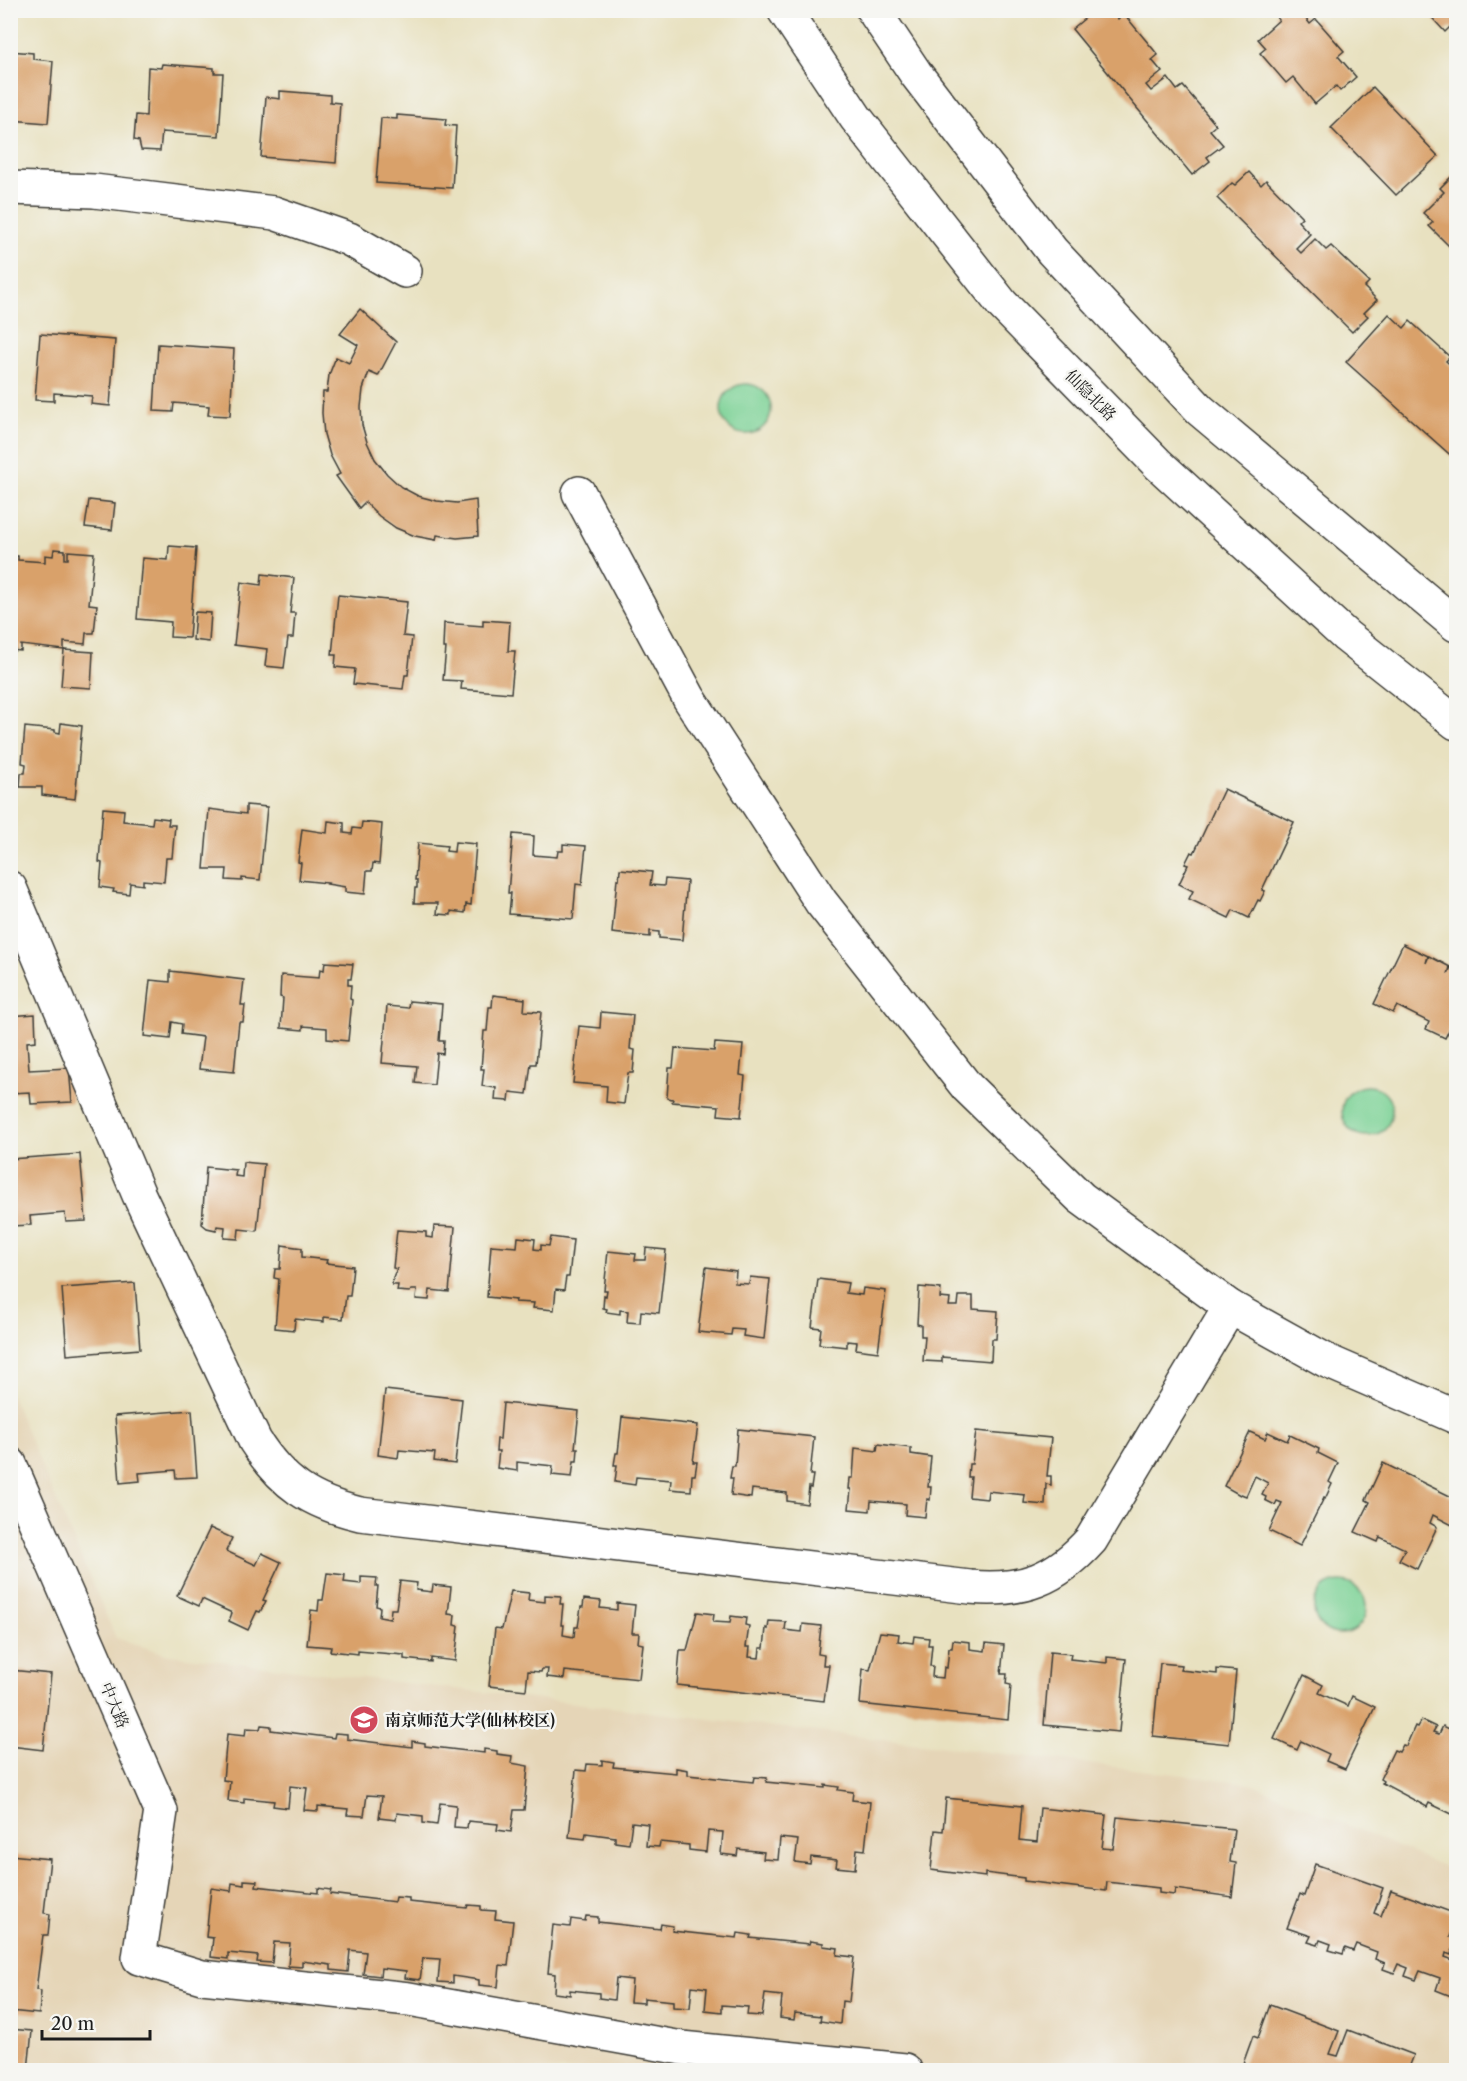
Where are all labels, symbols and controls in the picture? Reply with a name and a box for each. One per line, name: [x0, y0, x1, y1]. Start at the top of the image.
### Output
street label: 仙隐北路: [1061, 365, 1121, 425]
street label: 中大路: [96, 1679, 134, 1731]
school or university icon: 南京师范大学(仙林校区): [348, 1704, 380, 1736]
place label: 南京师范大学(仙林校区): [385, 1710, 555, 1730]
scale bar: [42, 2003, 150, 2041]
text: 20 m: [51, 2013, 95, 2035]

